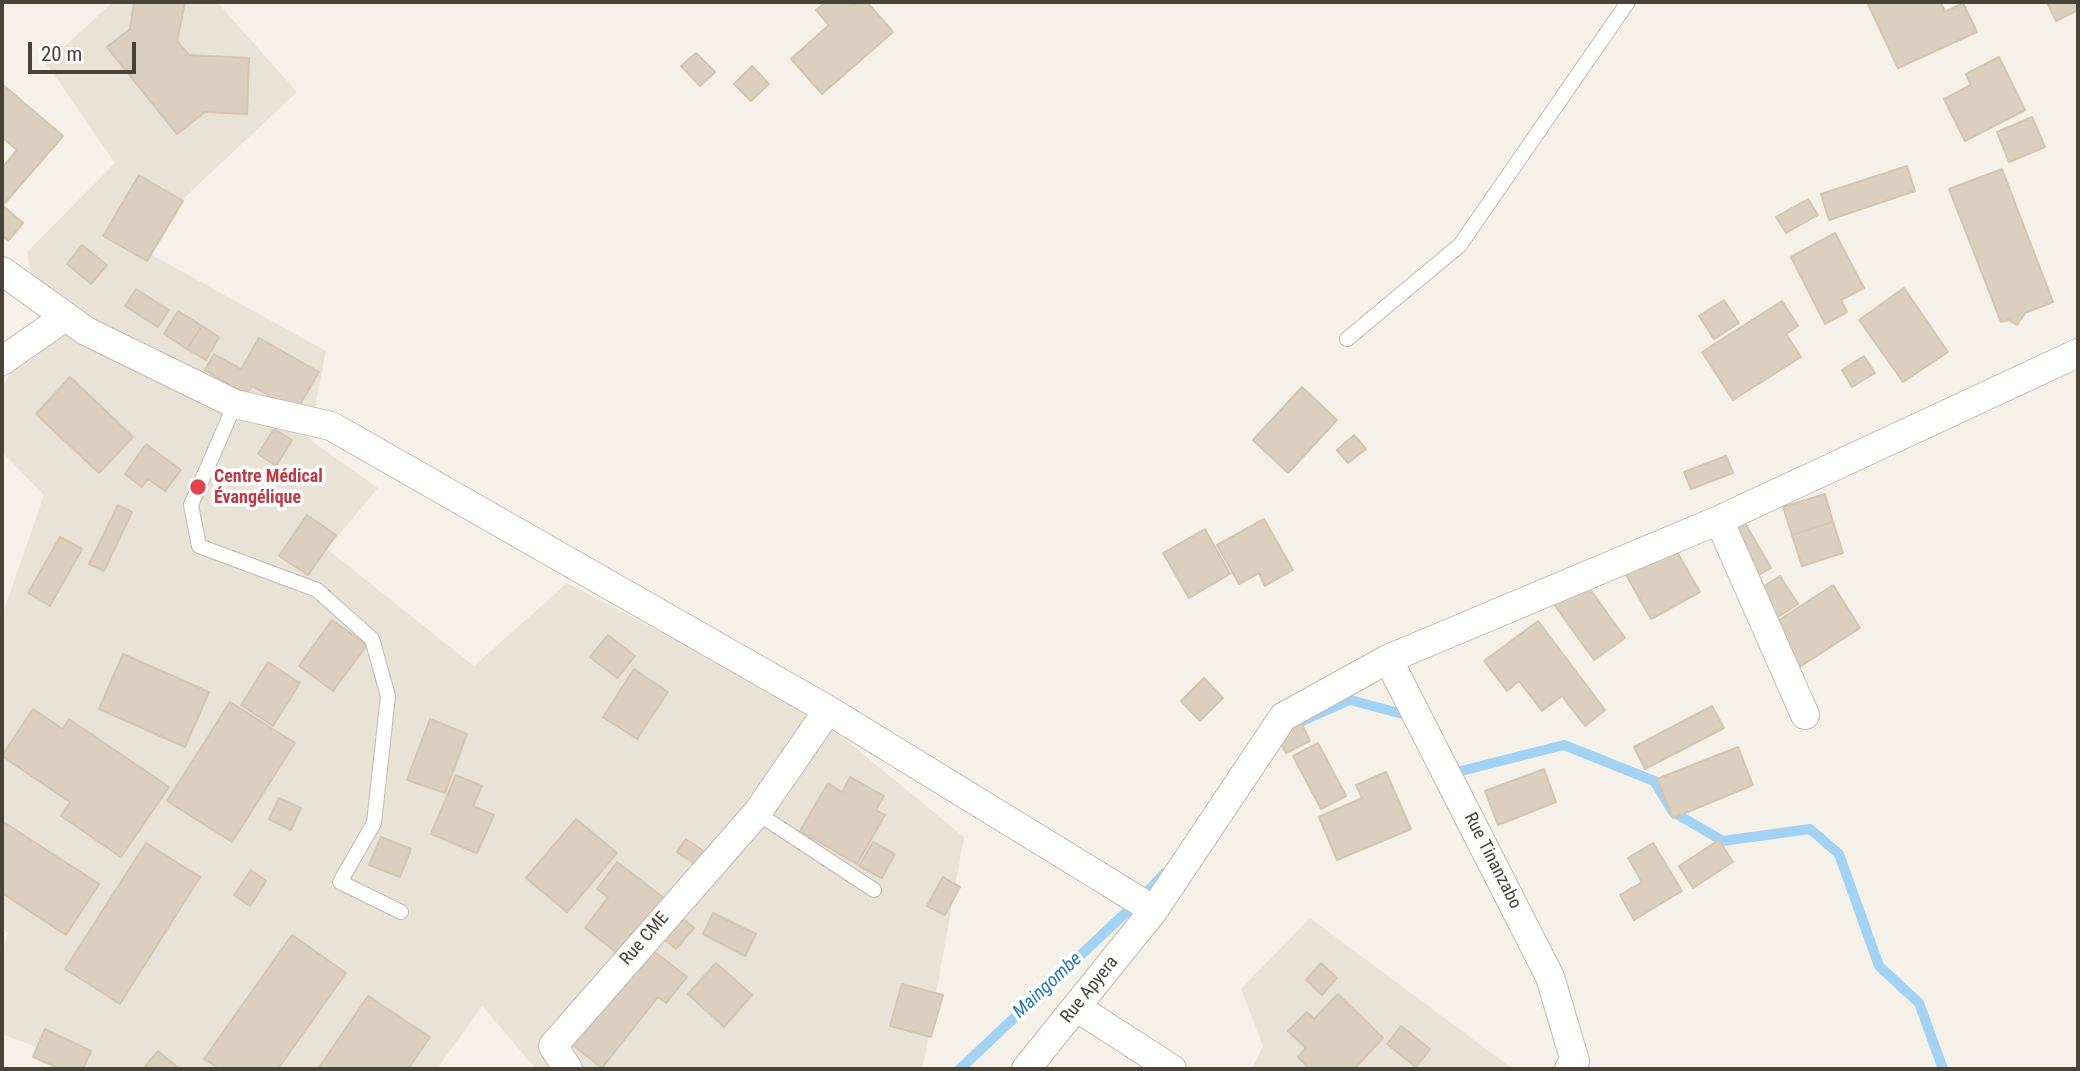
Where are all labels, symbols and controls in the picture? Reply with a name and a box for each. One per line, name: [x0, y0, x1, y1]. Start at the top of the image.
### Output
scale bar: [32, 28, 140, 72]
text: 20 m: [41, 42, 82, 66]
place label: Centre Médical Évangélique: [214, 466, 323, 508]
marker: Centre Médical Évangélique: [188, 477, 208, 497]
street label: Rue Tinanzabo: [1459, 809, 1525, 913]
street label: Rue CME: [616, 908, 674, 970]
water label: Maingombe: [1009, 948, 1087, 1024]
street label: Rue Apyera: [1057, 952, 1123, 1028]

